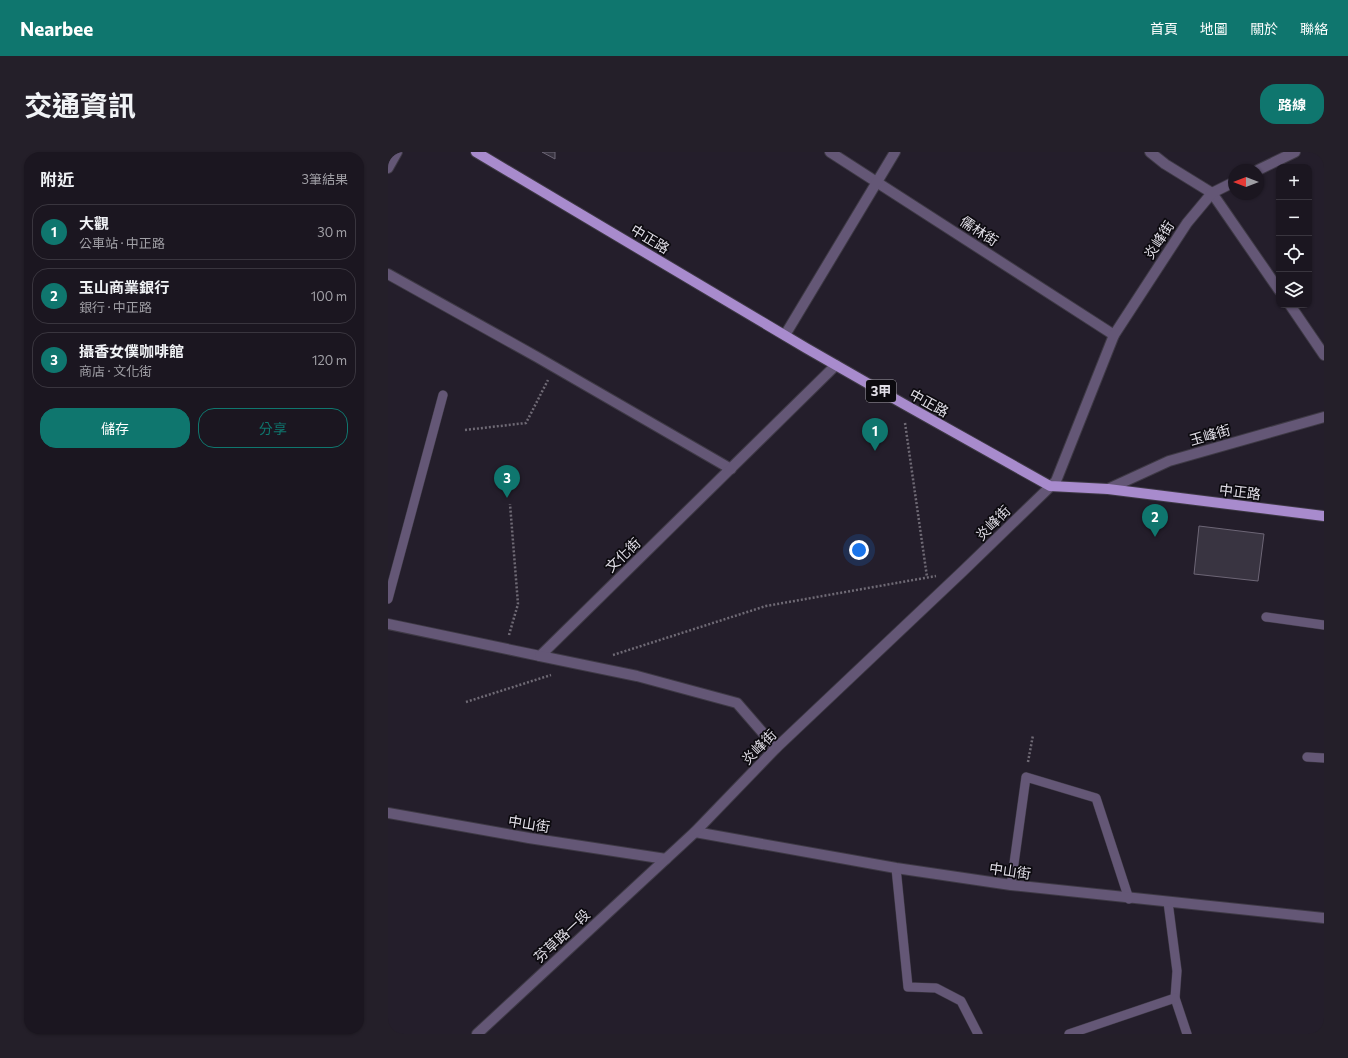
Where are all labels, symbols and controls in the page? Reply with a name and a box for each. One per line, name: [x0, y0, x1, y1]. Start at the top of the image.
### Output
text: Nearbee: [20, 17, 93, 40]
text: 首頁: [1150, 20, 1178, 37]
text: 地圖: [1200, 20, 1228, 37]
text: 關於: [1250, 20, 1278, 37]
text: 聯絡: [1300, 20, 1328, 37]
button: 路線: [1260, 84, 1324, 124]
text: 交通資訊: [24, 88, 136, 122]
north arrow: [1228, 164, 1264, 200]
map controls: [1276, 164, 1312, 308]
button: +: [1276, 164, 1312, 200]
text: 附近: [40, 169, 74, 190]
text: 3筆結果: [302, 171, 348, 187]
button: −: [1276, 200, 1312, 236]
street label: 儒林街: [957, 212, 1002, 249]
text: 大觀: [79, 214, 109, 232]
street label: 炎峰街: [1140, 217, 1177, 262]
street label: 中正路: [628, 220, 673, 257]
text: 1: [51, 224, 57, 240]
text: 30 m: [317, 224, 347, 240]
text: 公車站 · 中正路: [79, 235, 165, 251]
button: locate: [1276, 236, 1312, 272]
button: layers: [1276, 272, 1312, 308]
text: 玉山商業銀行: [79, 278, 169, 296]
text: 2: [50, 288, 58, 304]
text: 100 m: [311, 288, 347, 304]
text: 銀行 · 中正路: [79, 299, 152, 315]
text: 攝香女僕咖啡館: [79, 342, 184, 360]
text: 3: [50, 352, 58, 368]
text: 120 m: [312, 352, 347, 368]
text: 商店 · 文化街: [79, 363, 152, 379]
road number: 3甲: [866, 380, 896, 402]
street label: 中正路: [907, 385, 952, 420]
button: 儲存: [40, 408, 190, 448]
button: 分享: [198, 408, 348, 448]
pin: 1: [862, 418, 888, 451]
street label: 玉峰街: [1187, 421, 1232, 448]
pin: 3: [494, 465, 520, 498]
street label: 中正路: [1218, 481, 1262, 502]
street label: 炎峰街: [972, 502, 1014, 544]
pin: 2: [1142, 504, 1168, 537]
street label: 文化街: [602, 534, 644, 575]
your location: [849, 540, 869, 560]
street label: 炎峰街: [738, 726, 780, 768]
street label: 中山街: [507, 812, 551, 835]
street label: 中山街: [988, 859, 1032, 882]
street label: 芬草路一段: [530, 906, 593, 966]

